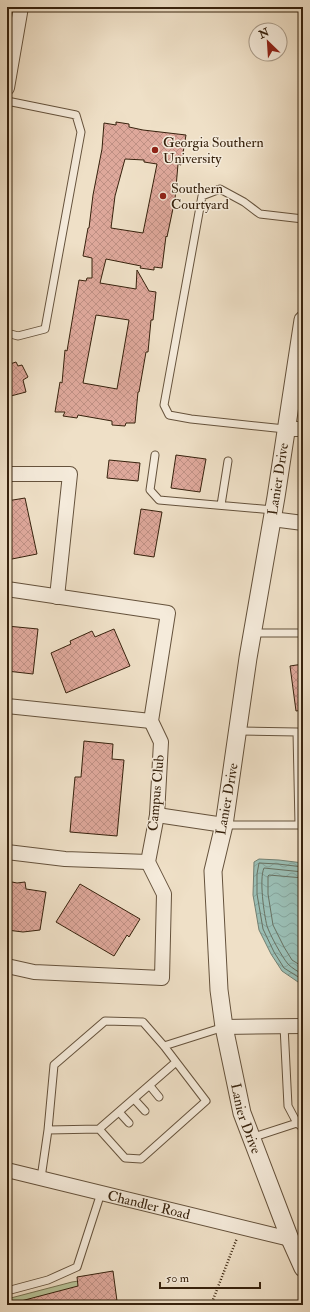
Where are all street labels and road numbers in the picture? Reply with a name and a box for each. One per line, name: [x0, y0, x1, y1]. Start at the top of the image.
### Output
street label: Lanier Drive: [264, 442, 292, 516]
street label: Campus Club: [144, 754, 169, 832]
street label: Lanier Drive: [212, 762, 242, 836]
street label: Lanier Drive: [227, 1082, 265, 1156]
street label: Chandler Road: [106, 1186, 192, 1223]

